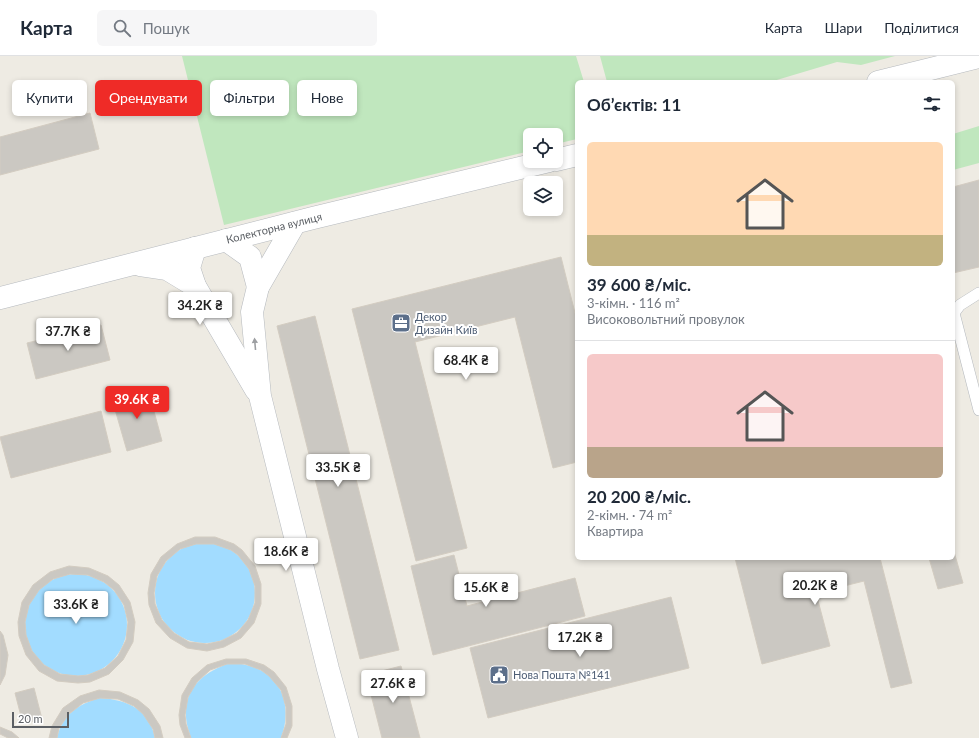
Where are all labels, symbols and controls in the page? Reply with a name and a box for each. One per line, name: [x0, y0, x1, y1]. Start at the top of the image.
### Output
search box: [97, 10, 377, 46]
text: Карта: [20, 16, 73, 39]
icon: search: [111, 17, 133, 39]
text: Пошук: [143, 19, 190, 37]
text: Карта: [765, 19, 803, 36]
text: Шари: [825, 19, 862, 36]
text: Поділитися: [884, 19, 959, 36]
chip: Купити: [12, 80, 87, 116]
chip: Орендувати: [95, 80, 202, 116]
chip: Фільтри: [210, 80, 289, 116]
chip: Нове: [297, 80, 357, 116]
icon: filters: [921, 93, 943, 115]
text: Об’єктів: 11: [587, 94, 681, 115]
map controls: [523, 128, 563, 216]
button: locate: [523, 128, 563, 168]
icon: home: [729, 168, 801, 240]
button: layers: [523, 176, 563, 216]
street label: Колекторна вулиця: [225, 209, 323, 246]
text: 39 600 ₴/міс.: [587, 274, 691, 295]
pin: 34.2K ₴: [163, 292, 237, 326]
text: 3-кімн. · 116 m²: [587, 295, 680, 311]
text: 34.2K ₴: [177, 297, 223, 313]
place label: Декор Дизайн Київ: [415, 310, 477, 336]
text: Високовольтний провулок: [587, 311, 745, 327]
office icon: Декор Дизайн Київ: [390, 312, 412, 334]
pin: 37.7K ₴: [31, 318, 105, 352]
text: 37.7K ₴: [45, 323, 91, 339]
one-way arrow: [251, 338, 258, 350]
pin: 68.4K ₴: [429, 347, 503, 381]
text: 68.4K ₴: [443, 352, 489, 368]
icon: home: [729, 380, 801, 452]
pin: 39.6K ₴: [100, 386, 174, 420]
text: 39.6K ₴: [114, 391, 160, 407]
pin: 33.5K ₴: [301, 454, 375, 488]
text: 33.5K ₴: [315, 459, 361, 475]
text: 20 200 ₴/міс.: [587, 486, 691, 507]
text: 2-кімн. · 74 m²: [587, 507, 672, 523]
text: Квартира: [587, 523, 643, 539]
pin: 18.6K ₴: [249, 538, 323, 572]
text: 18.6K ₴: [263, 543, 309, 559]
pin: 20.2K ₴: [778, 572, 852, 606]
pin: 15.6K ₴: [449, 574, 523, 608]
text: 20.2K ₴: [792, 577, 838, 593]
text: 15.6K ₴: [463, 579, 509, 595]
pin: 33.6K ₴: [39, 591, 113, 625]
text: 33.6K ₴: [53, 596, 99, 612]
pin: 17.2K ₴: [543, 624, 617, 658]
text: 17.2K ₴: [557, 629, 603, 645]
public building icon: Нова Пошта №141: [488, 664, 510, 686]
place label: Нова Пошта №141: [513, 668, 610, 681]
pin: 27.6K ₴: [356, 670, 430, 704]
text: 27.6K ₴: [370, 675, 416, 691]
scale bar: [12, 710, 69, 729]
text: 20 m: [18, 712, 43, 725]

